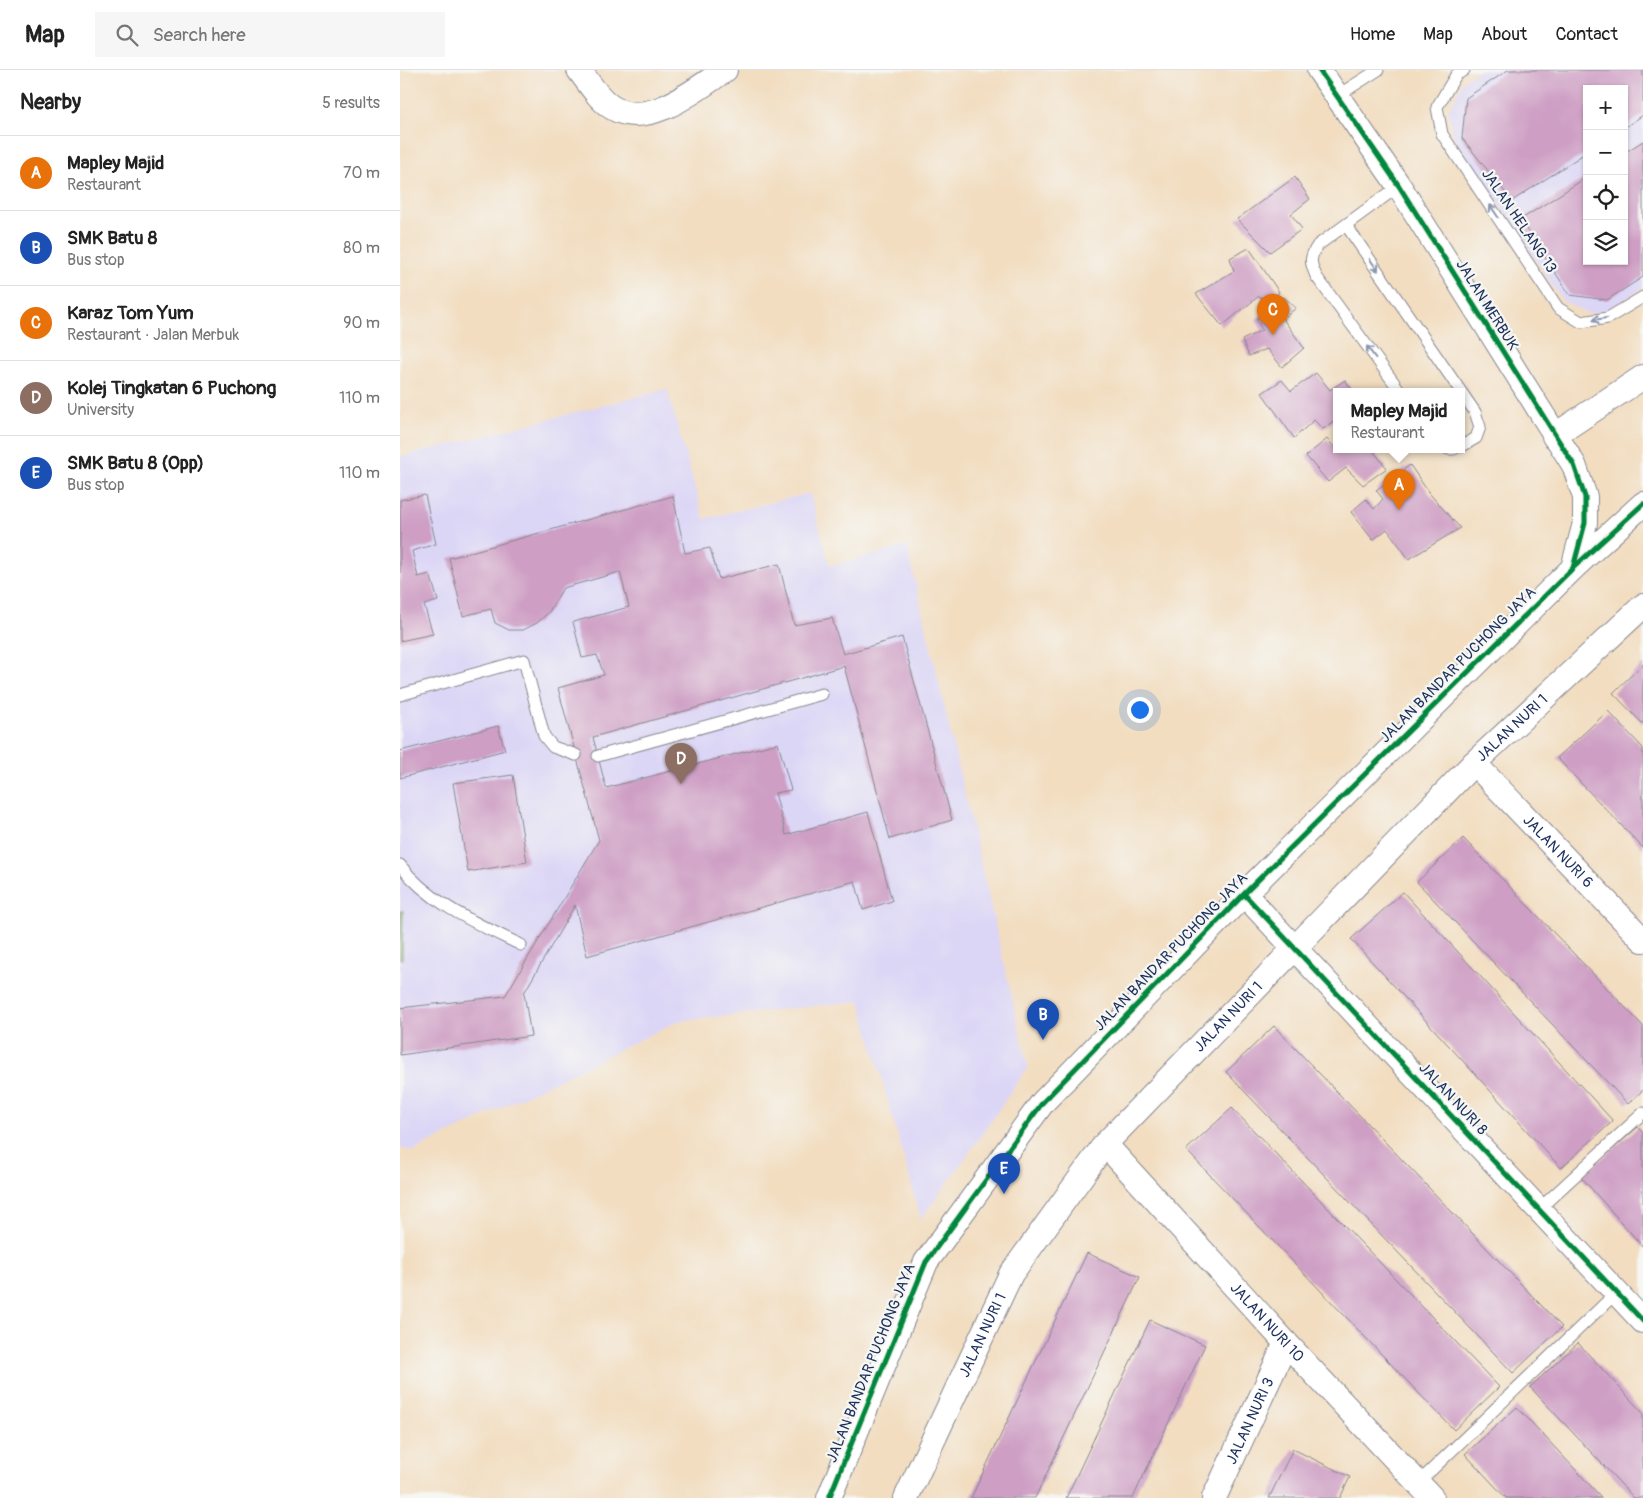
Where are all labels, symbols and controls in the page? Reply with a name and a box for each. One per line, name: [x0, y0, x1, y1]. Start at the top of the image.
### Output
search box: [95, 12, 445, 57]
text: Map: [25, 20, 65, 49]
icon: search: [113, 21, 141, 49]
text: Search here: [153, 23, 246, 47]
text: Home: [1350, 23, 1395, 46]
text: Map: [1423, 23, 1453, 46]
text: About: [1481, 23, 1527, 46]
text: Contact: [1555, 23, 1618, 46]
map controls: [1583, 85, 1628, 265]
button: +: [1583, 85, 1628, 130]
text: Nearby: [20, 89, 81, 116]
text: 5 results: [322, 93, 380, 113]
button: −: [1583, 130, 1628, 175]
text: Mapley Majid: [67, 151, 164, 175]
text: A: [31, 163, 41, 183]
text: 70 m: [343, 163, 380, 183]
street label: JALAN HELANG 13: [1477, 165, 1561, 277]
text: Restaurant: [67, 175, 141, 195]
button: locate: [1583, 175, 1628, 220]
one-way arrow: [1488, 204, 1499, 218]
button: layers: [1583, 220, 1628, 265]
text: SMK Batu 8: [67, 226, 157, 250]
text: B: [31, 238, 41, 258]
text: 80 m: [343, 238, 380, 258]
text: Bus stop: [67, 250, 125, 270]
street label: JALAN MERBUK: [1452, 256, 1522, 354]
one-way arrow: [1369, 258, 1379, 272]
pin: C: [1257, 294, 1289, 335]
text: Karaz Tom Yum: [67, 301, 194, 325]
text: C: [31, 313, 41, 333]
text: 90 m: [343, 313, 380, 333]
one-way arrow: [1593, 315, 1609, 325]
text: Restaurant · Jalan Merbuk: [67, 325, 239, 345]
one-way arrow: [1366, 346, 1377, 359]
text: Kolej Tingkatan 6 Puchong: [67, 376, 276, 400]
text: D: [31, 388, 41, 408]
text: 110 m: [339, 388, 380, 408]
popup: [1333, 388, 1465, 453]
text: Mapley Majid: [1350, 399, 1448, 423]
text: University: [67, 400, 134, 420]
text: Restaurant: [1350, 423, 1424, 443]
text: SMK Batu 8 (Opp): [67, 451, 204, 475]
text: E: [32, 463, 40, 483]
text: 110 m: [339, 463, 380, 483]
pin: A: [1383, 469, 1415, 510]
text: Bus stop: [67, 475, 125, 495]
street label: JALAN BANDAR PUCHONG JAYA: [1376, 583, 1540, 747]
street label: JALAN NURI 1: [1472, 690, 1552, 766]
your location: [1127, 697, 1153, 723]
pin: D: [665, 743, 697, 784]
street label: JALAN NURI 6: [1519, 811, 1597, 892]
street label: JALAN BANDAR PUCHONG JAYA: [1090, 869, 1252, 1035]
street label: JALAN NURI 1: [1190, 978, 1267, 1056]
pin: B: [1027, 999, 1059, 1040]
street label: JALAN NURI 8: [1415, 1059, 1492, 1140]
pin: E: [988, 1153, 1020, 1194]
street label: JALAN BANDAR PUCHONG JAYA: [822, 1260, 920, 1465]
street label: JALAN NURI 10: [1226, 1279, 1308, 1366]
street label: JALAN NURI 1: [955, 1290, 1010, 1380]
street label: JALAN NURI 3: [1222, 1375, 1278, 1467]

